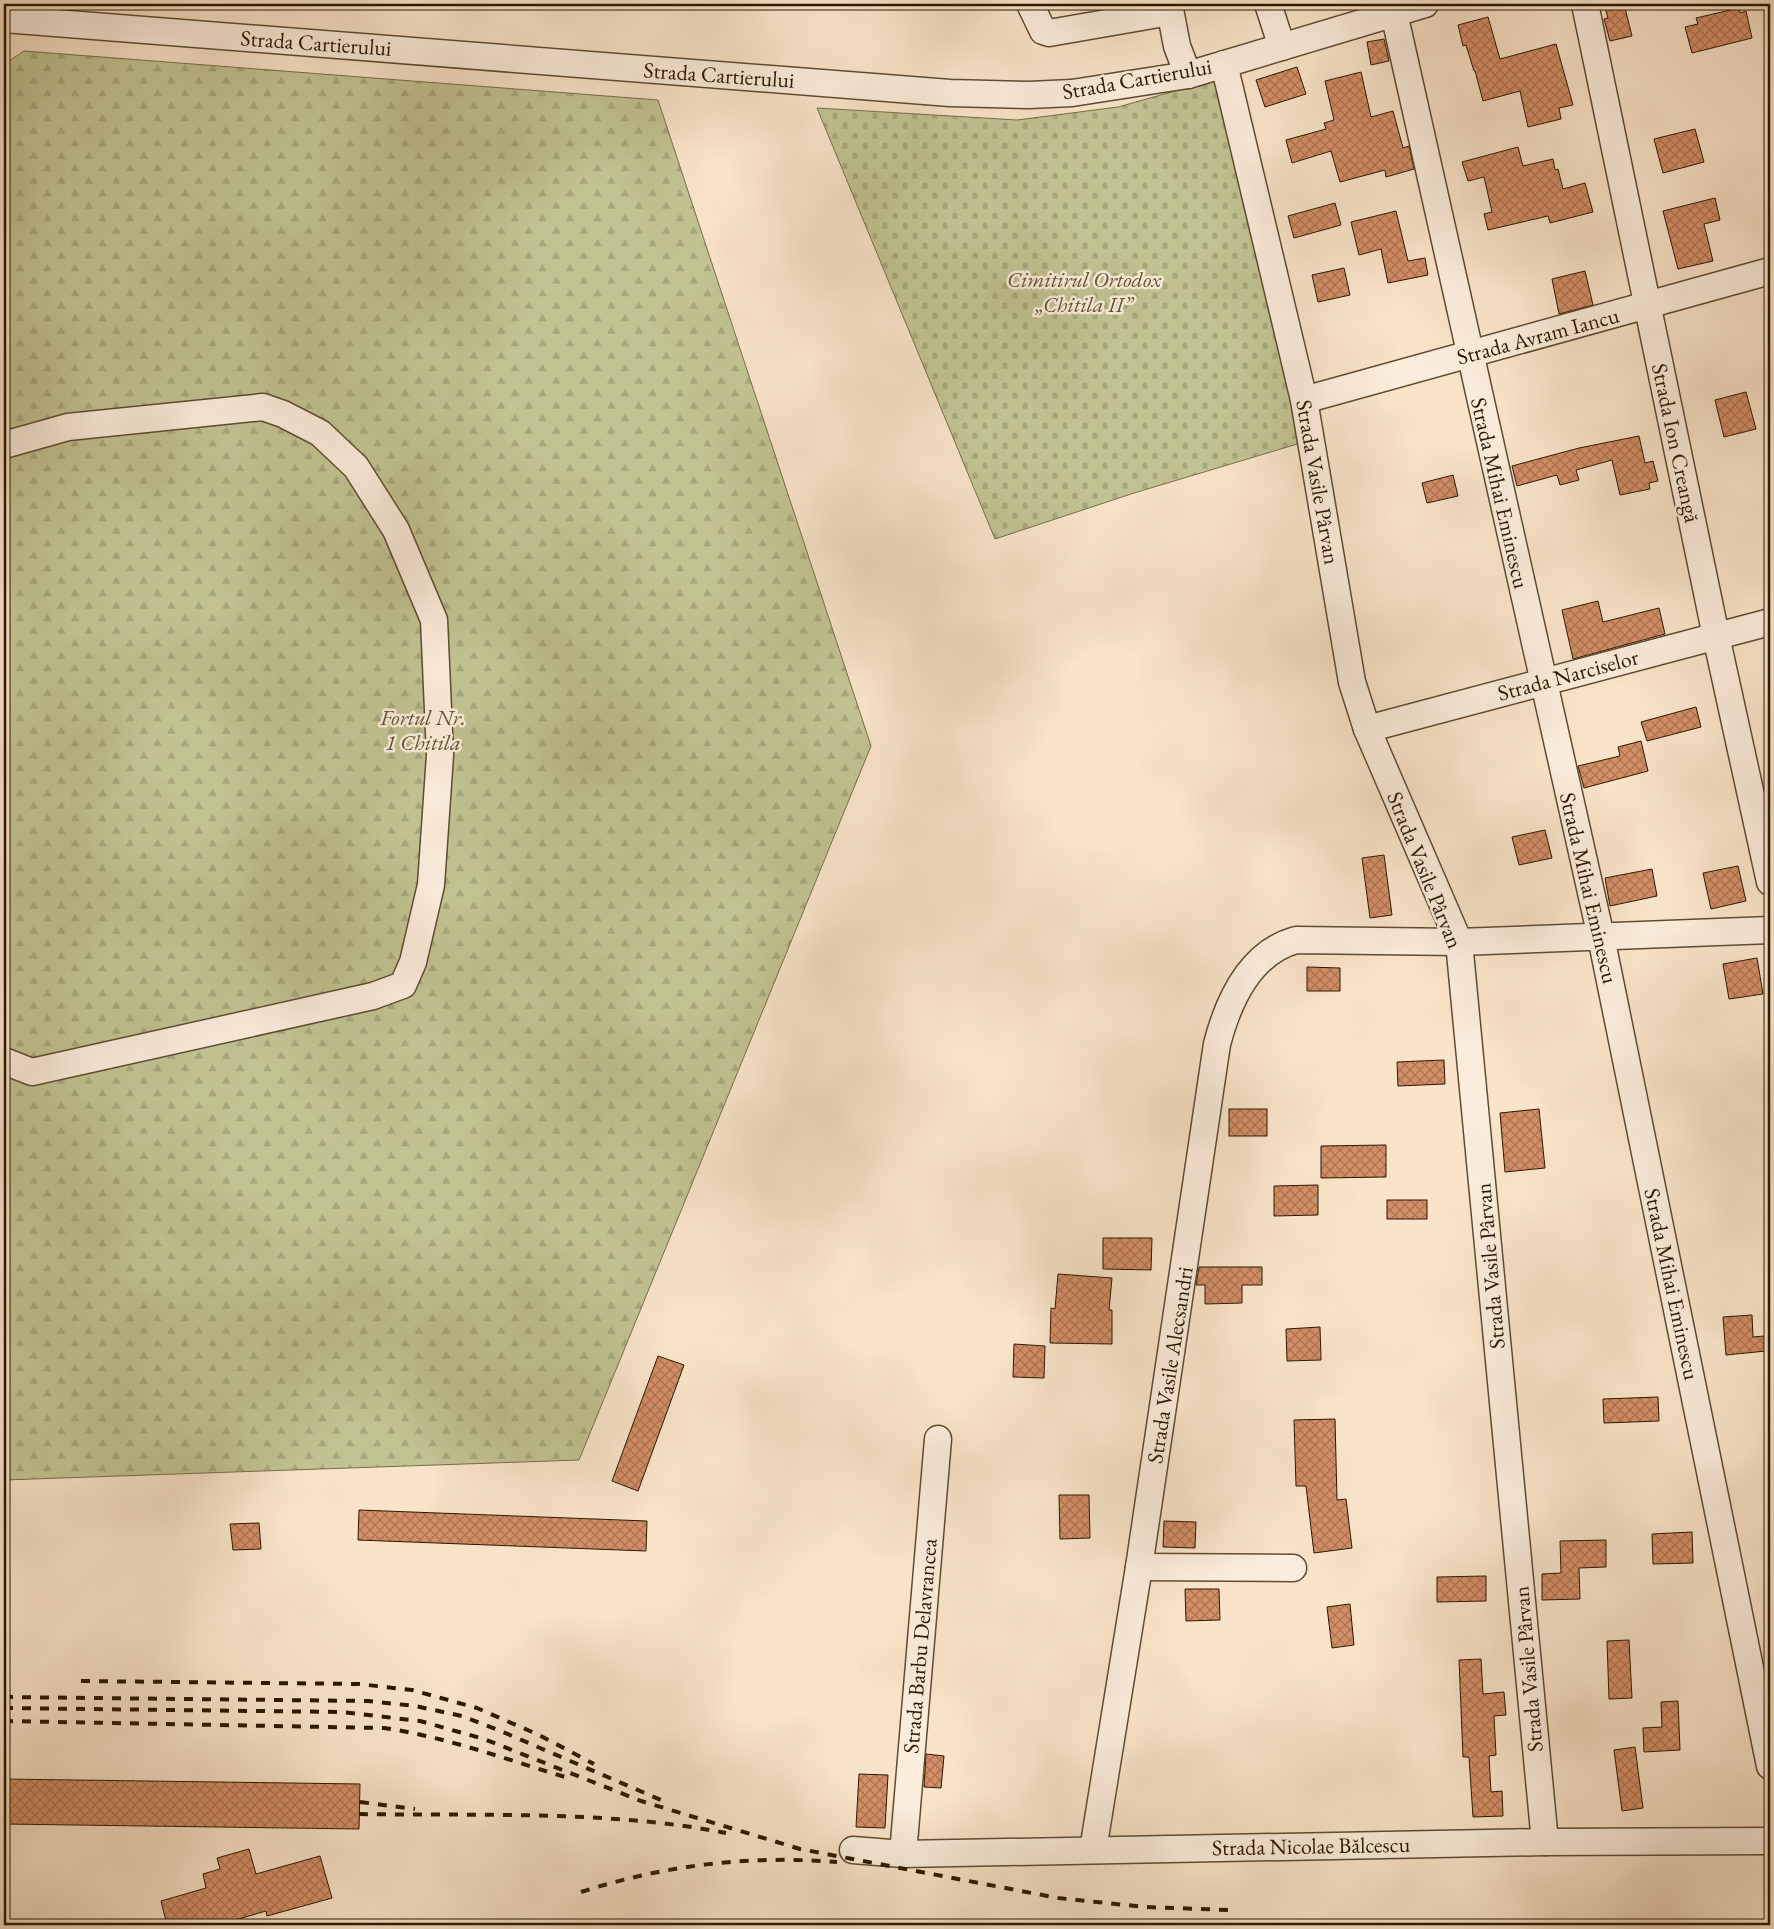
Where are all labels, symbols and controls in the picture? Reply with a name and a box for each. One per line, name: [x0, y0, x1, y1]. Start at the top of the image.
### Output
street label: Strada Cartierului: [239, 23, 393, 63]
street label: Strada Cartierului: [1060, 52, 1214, 106]
street label: Strada Cartierului: [642, 55, 796, 95]
park label: Cimitirul Ortodox „Chitila II”: [1007, 265, 1162, 319]
street label: Strada Avram Iancu: [1454, 300, 1623, 372]
street label: Strada Ion Creangă: [1645, 361, 1707, 526]
street label: Strada Mihai Eminescu: [1464, 395, 1536, 592]
street label: Strada Vasile Pârvan: [1289, 397, 1347, 567]
street label: Strada Narciselor: [1494, 642, 1642, 708]
park label: Fortul Nr. 1 Chitila: [379, 703, 466, 757]
street label: Strada Vasile Pârvan: [1380, 787, 1470, 953]
street label: Strada Mihai Eminescu: [1553, 790, 1625, 987]
street label: Strada Vasile Pârvan: [1468, 1181, 1512, 1350]
street label: Strada Mihai Eminescu: [1637, 1185, 1707, 1383]
street label: Strada Vasile Alecsandri: [1140, 1265, 1200, 1465]
street label: Strada Barbu Delavrancea: [896, 1537, 944, 1755]
street label: Strada Vasile Pârvan: [1506, 1584, 1550, 1753]
street label: Strada Nicolae Bălcescu: [1212, 1830, 1411, 1862]

